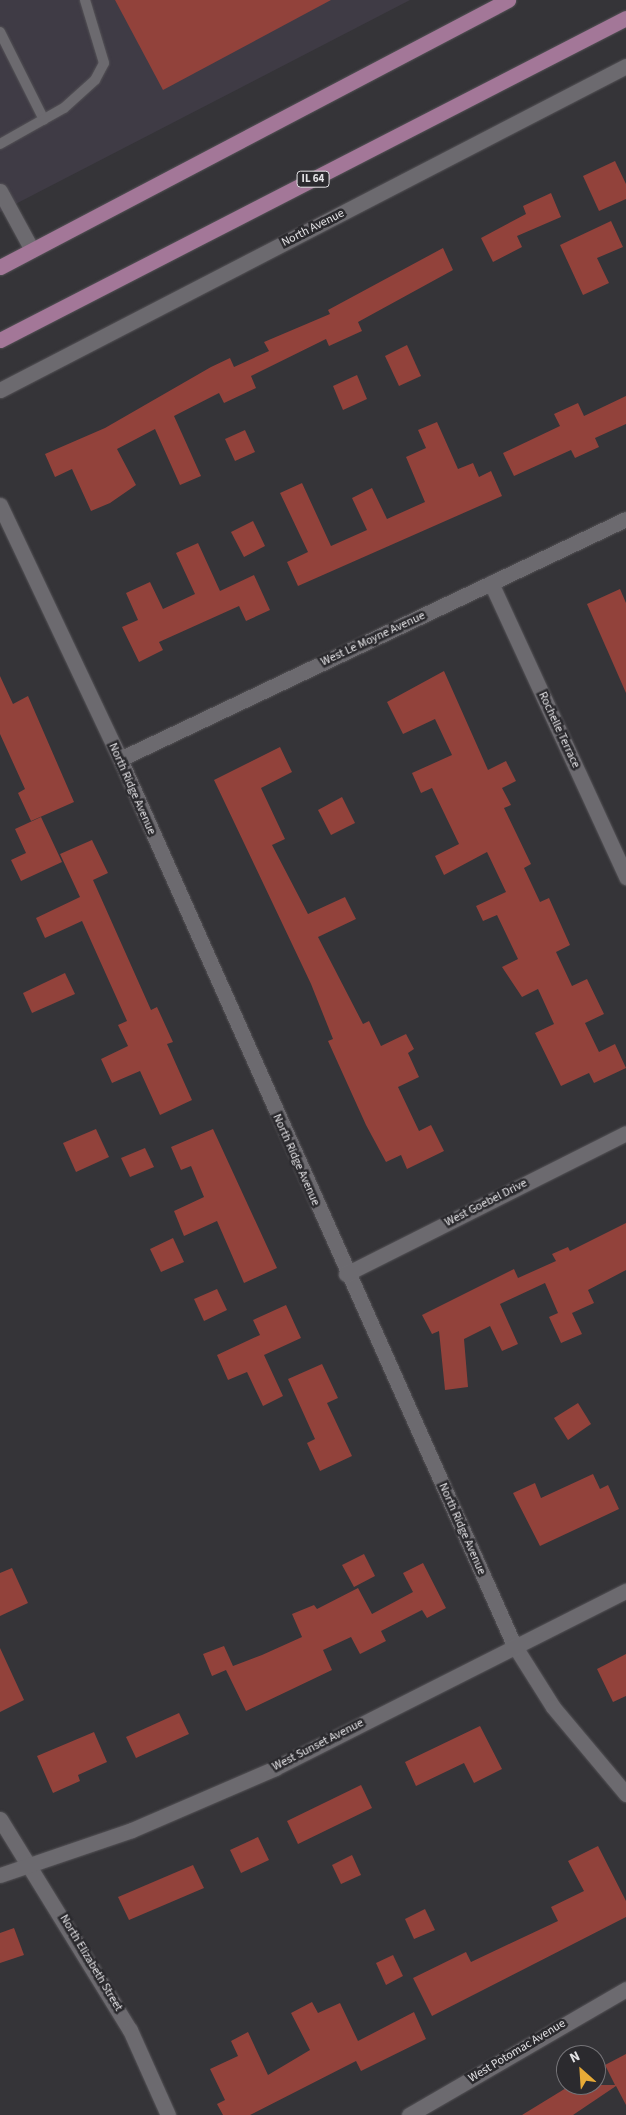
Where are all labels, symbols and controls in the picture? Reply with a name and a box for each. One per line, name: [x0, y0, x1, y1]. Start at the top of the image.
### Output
road number: IL 64: [296, 170, 330, 188]
street label: North Avenue: [279, 206, 347, 250]
street label: West Le Moyne Avenue: [319, 609, 427, 669]
street label: Rochelle Terrace: [535, 690, 583, 770]
street label: North Ridge Avenue: [105, 741, 159, 837]
street label: North Ridge Avenue: [269, 1112, 323, 1208]
street label: West Goebel Drive: [442, 1176, 530, 1230]
street label: North Ridge Avenue: [435, 1481, 489, 1577]
street label: West Sunset Avenue: [270, 1716, 366, 1774]
street label: North Elizabeth Street: [56, 1912, 126, 2014]
street label: West Potomac Avenue: [466, 2016, 568, 2086]
north arrow: [556, 2045, 606, 2095]
text: N: [566, 2046, 583, 2068]

